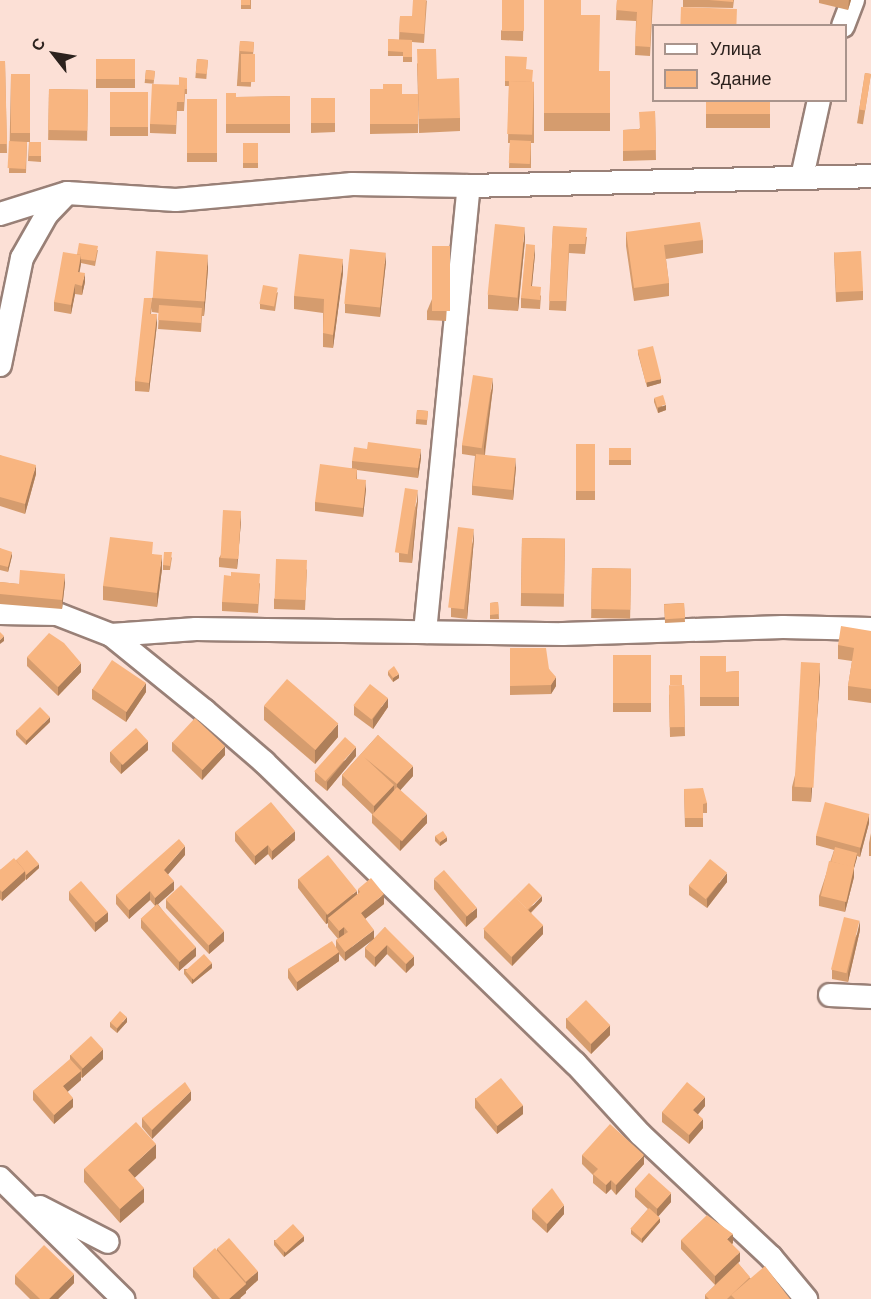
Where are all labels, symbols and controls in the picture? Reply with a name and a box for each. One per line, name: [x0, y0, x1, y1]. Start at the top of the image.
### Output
north arrow: [24, 24, 84, 84]
legend: [652, 24, 847, 102]
text: С: [26, 34, 50, 55]
text: Улица: [710, 37, 761, 61]
text: Здание: [710, 67, 771, 91]

